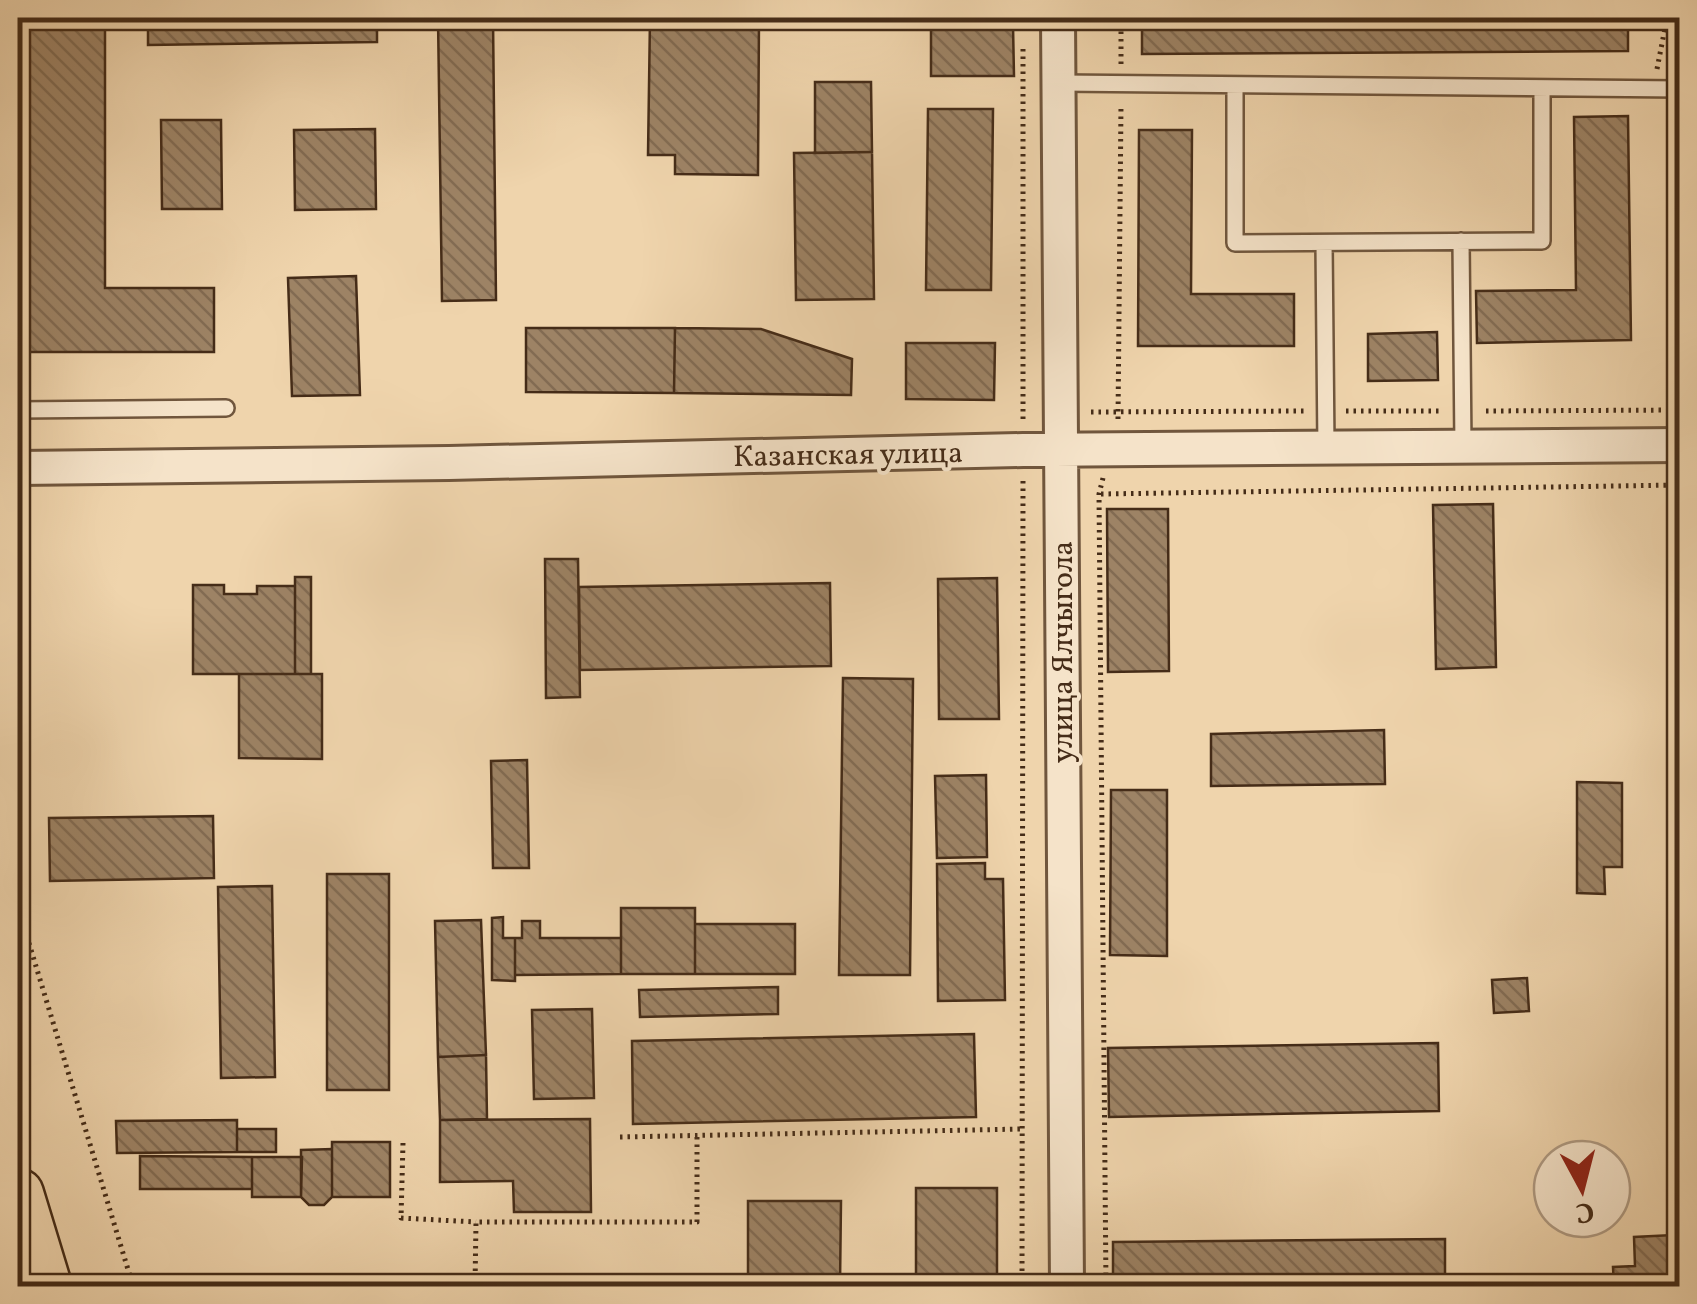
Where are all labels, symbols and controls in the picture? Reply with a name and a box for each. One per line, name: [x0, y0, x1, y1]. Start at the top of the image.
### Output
street label: Казанская улица: [733, 433, 963, 479]
street label: улица Ялчыгола: [1043, 541, 1085, 763]
north arrow: [1532, 1139, 1632, 1239]
text: С: [1573, 1191, 1596, 1232]

